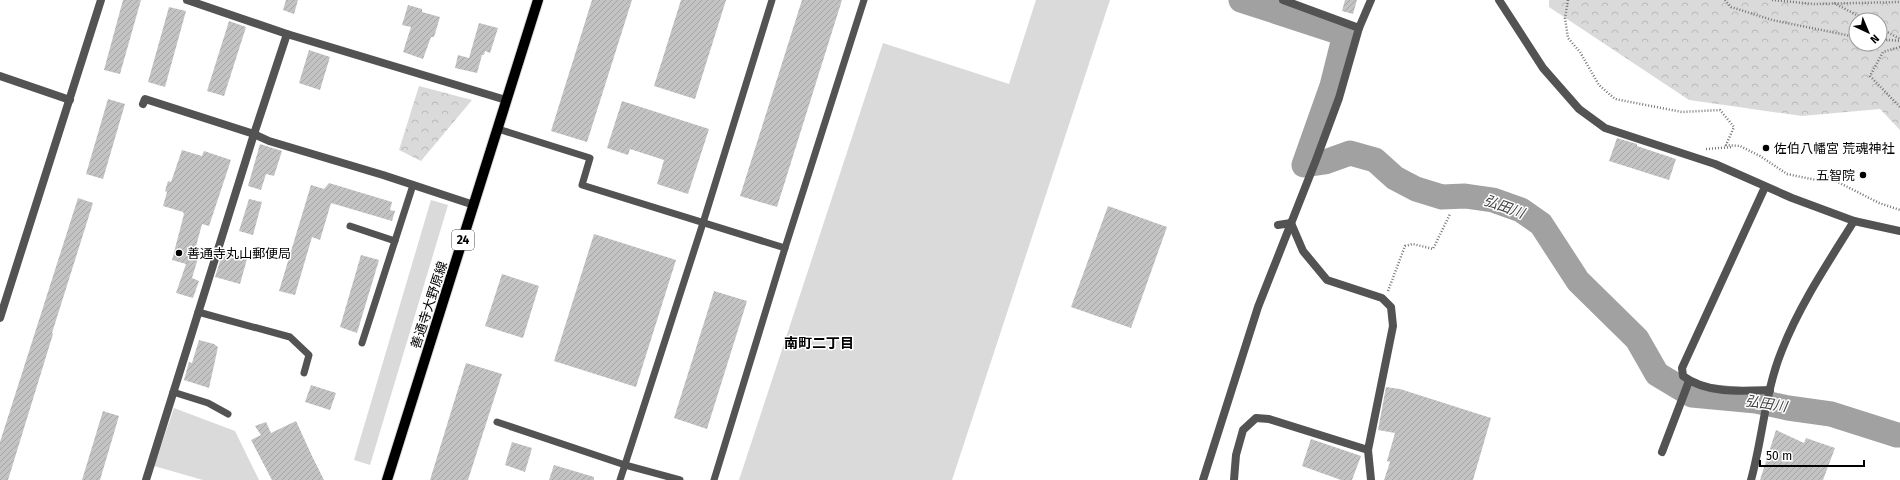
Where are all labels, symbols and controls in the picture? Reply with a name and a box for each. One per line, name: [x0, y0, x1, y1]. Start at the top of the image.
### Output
north arrow: [1848, 12, 1888, 52]
text: N: [1867, 32, 1882, 46]
place label: 佐伯八幡宮 荒魂神社: [1774, 141, 1894, 156]
marker: 佐伯八幡宮 荒魂神社: [1761, 143, 1771, 153]
place label: 五智院: [1816, 168, 1855, 183]
marker: 五智院: [1858, 170, 1868, 180]
water label: 弘田川: [1481, 192, 1529, 223]
road number: 24: [452, 230, 474, 250]
place label: 善通寺丸山郵便局: [187, 246, 291, 261]
marker: 善通寺丸山郵便局: [174, 248, 184, 258]
street label: 善通寺大野原線: [408, 259, 450, 351]
district label: 南町二丁目: [784, 335, 854, 352]
water label: 弘田川: [1744, 392, 1790, 416]
scale bar: [1760, 442, 1864, 468]
text: 50 m: [1766, 449, 1792, 463]

